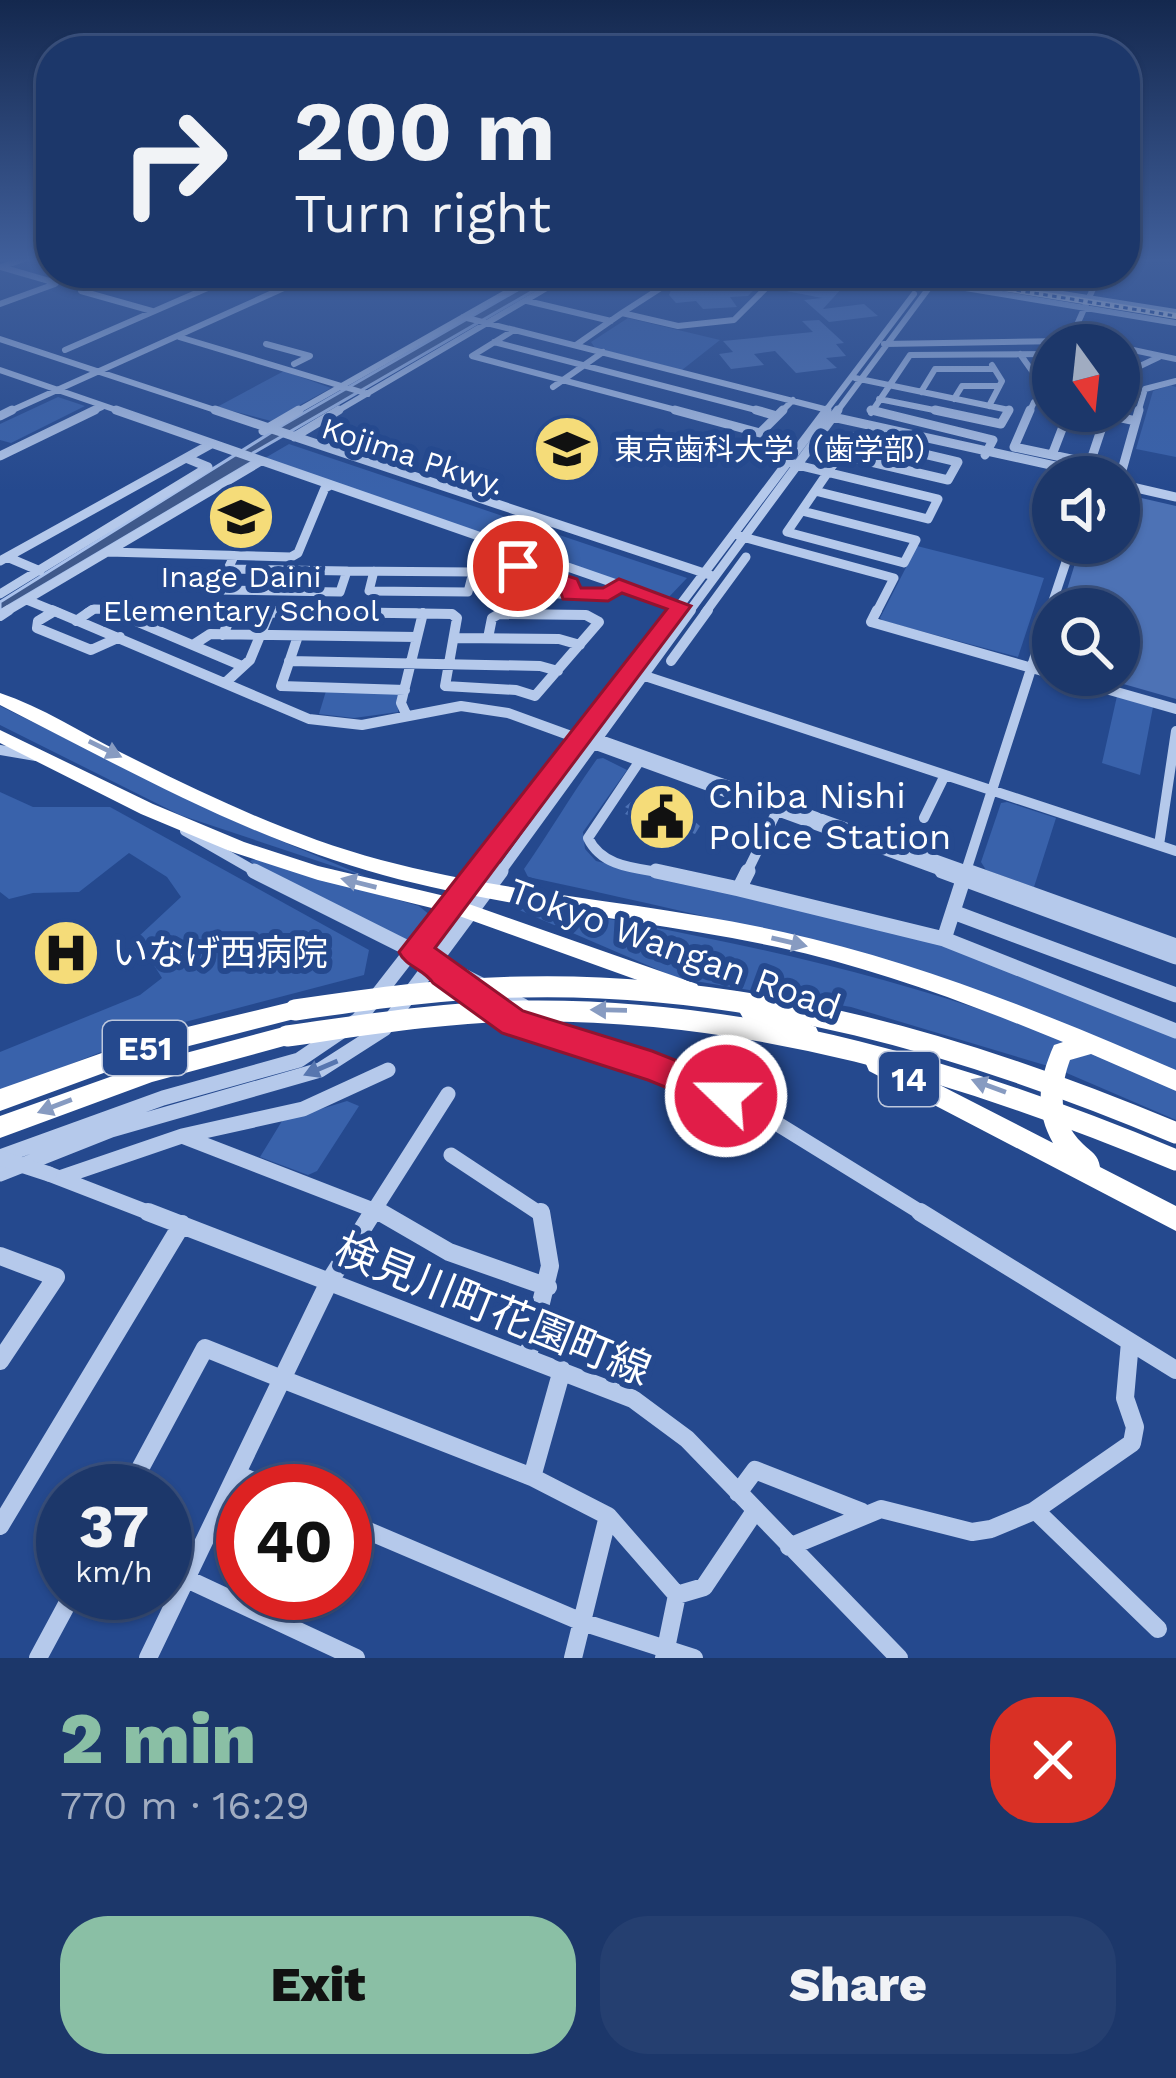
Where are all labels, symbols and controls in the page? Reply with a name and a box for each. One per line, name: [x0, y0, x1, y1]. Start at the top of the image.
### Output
text: 200 m: [294, 82, 555, 180]
icon: right: [96, 84, 252, 240]
text: Turn right: [294, 182, 551, 245]
north arrow: [1032, 324, 1140, 432]
map controls: [1032, 324, 1140, 696]
street label: Kojima Pkwy.: [318, 410, 508, 502]
school or university icon: 東京歯科大学（歯学部）: [532, 414, 602, 484]
place label: 東京歯科大学（歯学部）: [614, 432, 944, 467]
button: sound: [1032, 456, 1140, 564]
school or university icon: Inage Daini Elementary School: [206, 482, 276, 552]
pin: [467, 515, 569, 617]
icon: arrive: [485, 533, 551, 599]
place label: Inage Daini Elementary School: [103, 559, 379, 628]
button: search: [1032, 588, 1140, 696]
one-way arrow: [88, 739, 122, 759]
place label: Chiba Nishi Police Station: [708, 775, 951, 858]
public building icon: Chiba Nishi Police Station: [627, 782, 697, 852]
street label: Tokyo Wangan Road: [504, 870, 846, 1028]
one-way arrow: [340, 873, 377, 892]
hospital icon: いなげ西病院: [31, 918, 101, 988]
place label: いなげ西病院: [112, 932, 328, 974]
one-way arrow: [771, 934, 809, 953]
one-way arrow: [589, 1001, 627, 1020]
road number: E51: [103, 1021, 187, 1075]
position arrow: [663, 1033, 789, 1159]
road number: 14: [879, 1052, 939, 1106]
one-way arrow: [303, 1059, 339, 1078]
one-way arrow: [971, 1076, 1007, 1094]
one-way arrow: [37, 1098, 73, 1116]
street label: 検見川町花園町線: [328, 1223, 658, 1395]
speed limit sign: 40: [216, 1464, 372, 1620]
text: 37: [79, 1491, 149, 1562]
text: km/h: [75, 1554, 153, 1589]
text: 2 min: [60, 1696, 256, 1780]
button: close: [990, 1697, 1116, 1823]
text: 770 m · 16:29: [60, 1783, 310, 1828]
button: Exit: [60, 1916, 576, 2054]
button: Share: [600, 1916, 1116, 2054]

